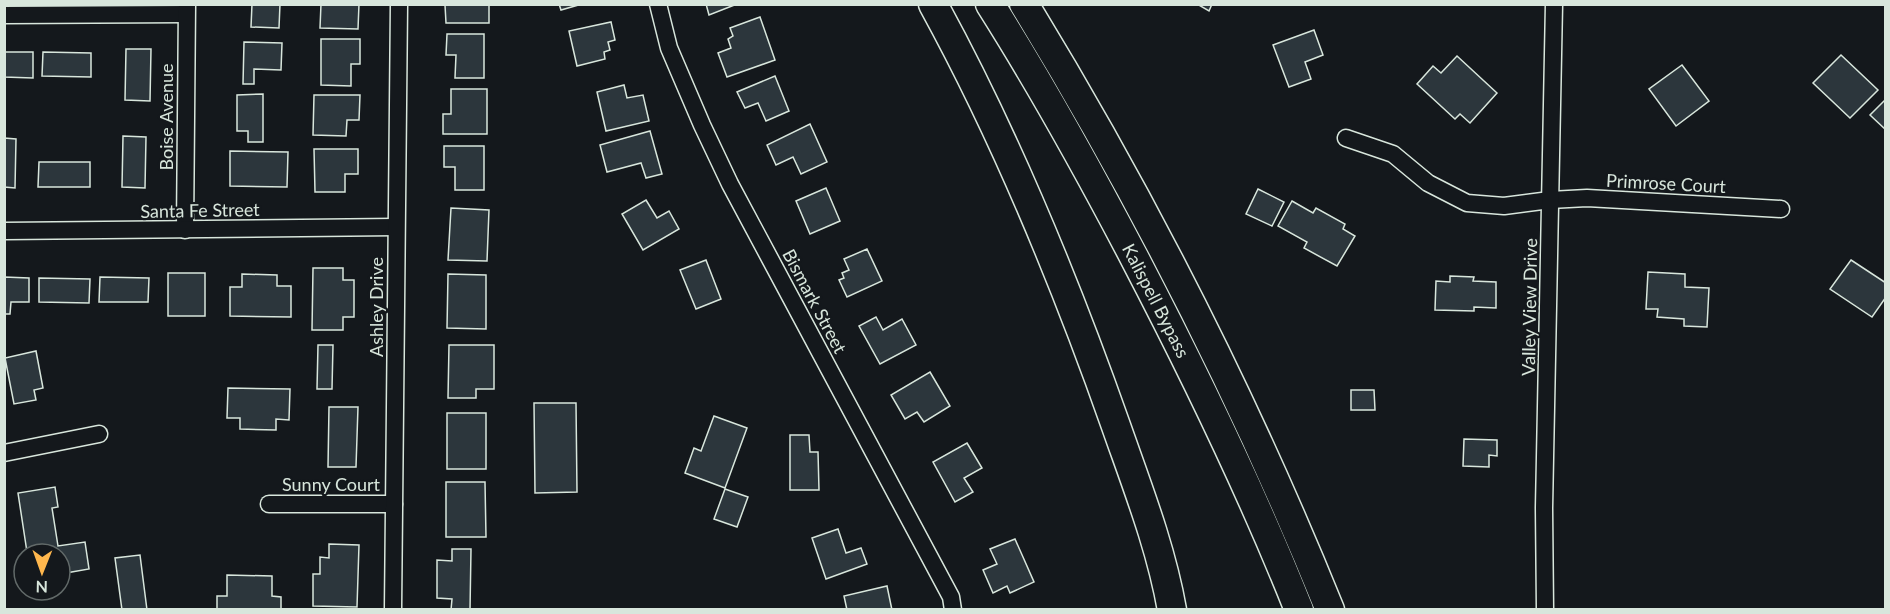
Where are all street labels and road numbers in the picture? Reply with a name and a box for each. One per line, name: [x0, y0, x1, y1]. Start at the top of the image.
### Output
street label: Boise Avenue: [155, 64, 177, 170]
street label: Primrose Court: [1606, 169, 1727, 197]
street label: Santa Fe Street: [140, 198, 260, 222]
street label: Valley View Drive: [1517, 238, 1541, 376]
street label: Kalispell Bypass: [1118, 240, 1195, 361]
street label: Bismark Street: [778, 245, 852, 357]
street label: Ashley Drive: [365, 257, 387, 357]
street label: Sunny Court: [282, 473, 381, 495]

